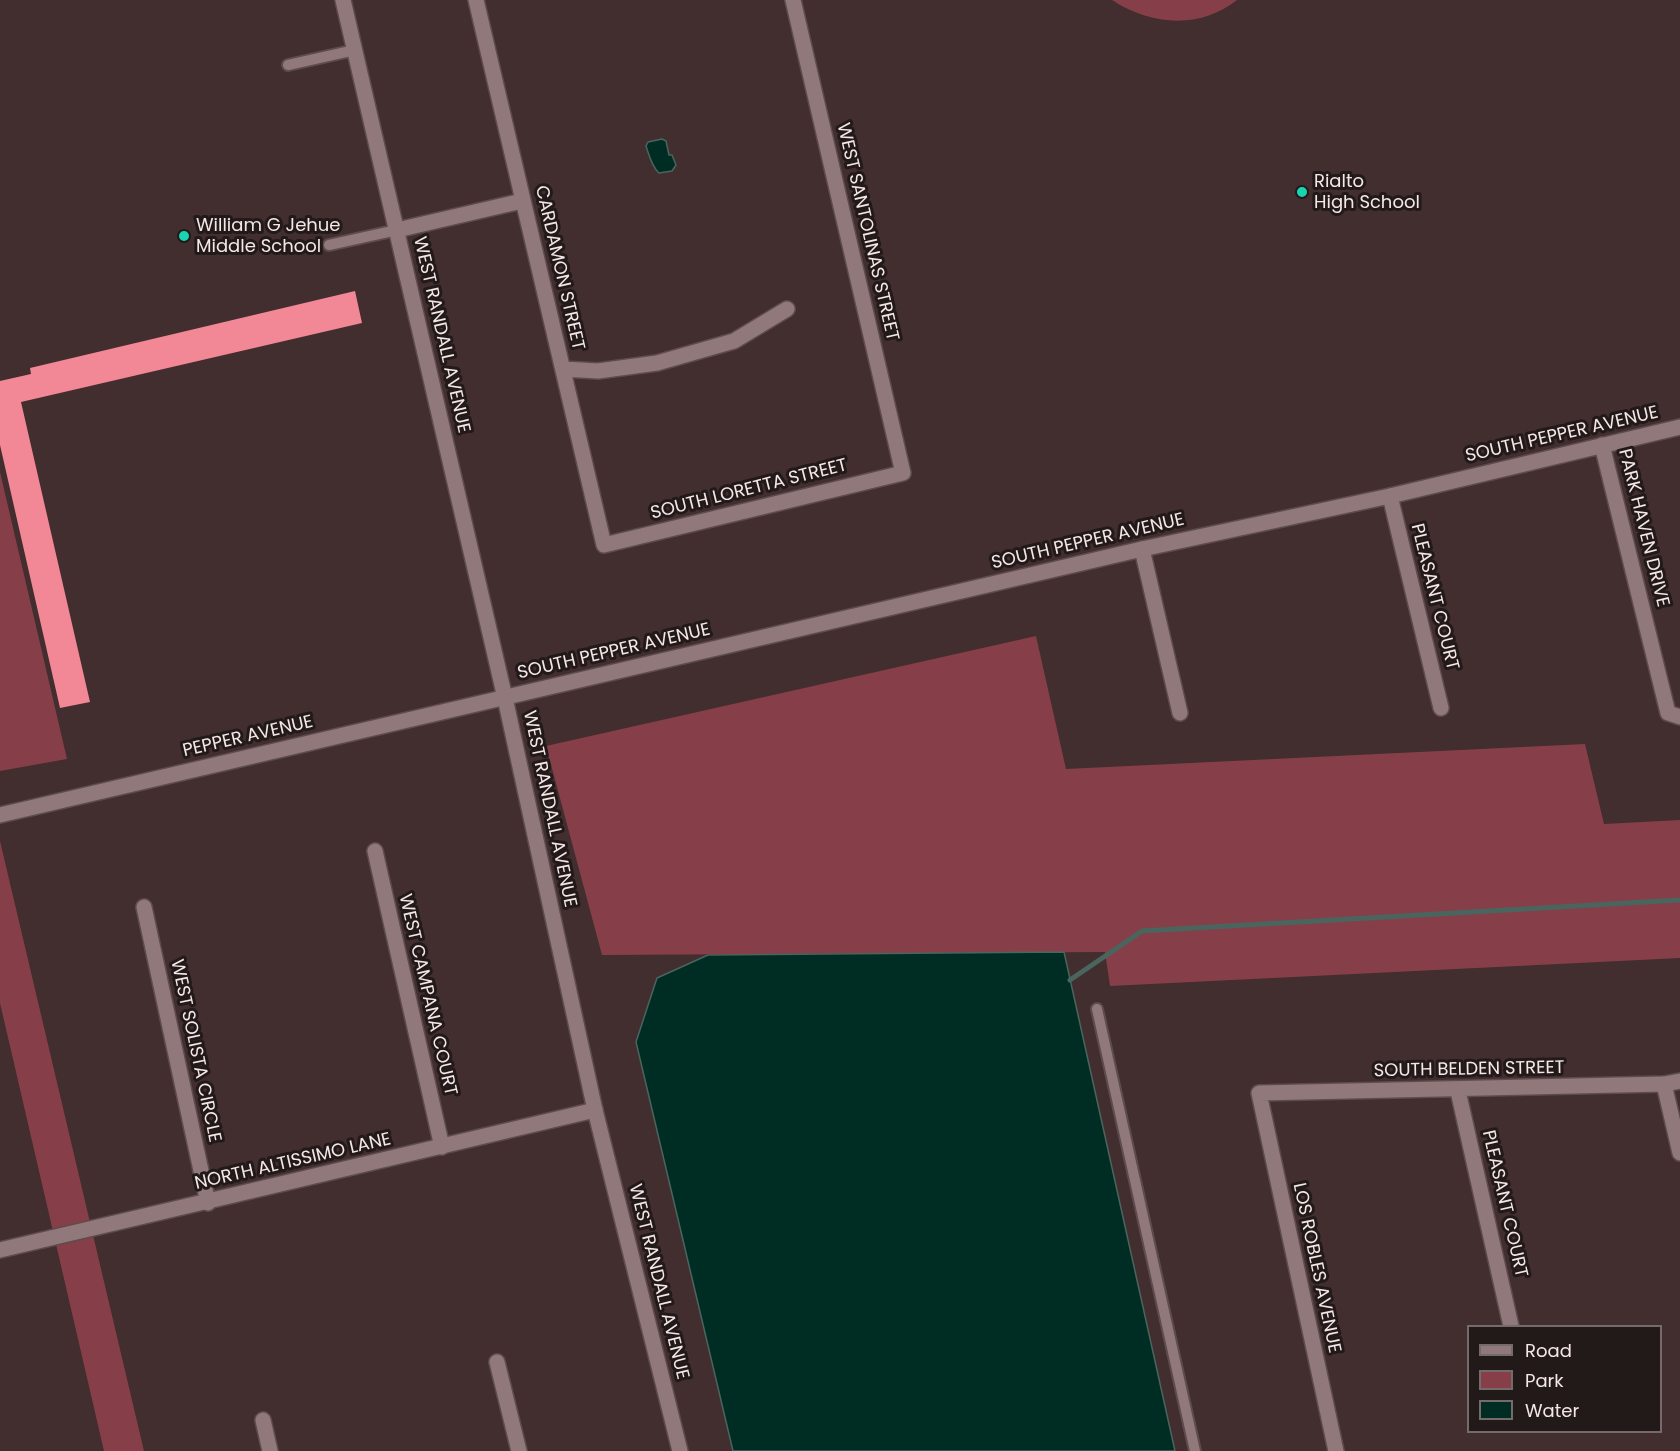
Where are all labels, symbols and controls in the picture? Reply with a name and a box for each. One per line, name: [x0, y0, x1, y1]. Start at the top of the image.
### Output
street label: WEST SANTOLINAS STREET: [831, 121, 903, 343]
place label: Rialto High School: [1314, 171, 1420, 213]
street label: CARDAMON STREET: [530, 184, 588, 352]
marker: Rialto High School: [1295, 185, 1309, 199]
place label: William G Jehue Middle School: [196, 215, 341, 258]
marker: William G Jehue Middle School: [177, 229, 191, 243]
street label: WEST RANDALL AVENUE: [408, 235, 474, 435]
street label: SOUTH PEPPER AVENUE: [1464, 402, 1660, 468]
street label: PARK HAVEN DRIVE: [1613, 447, 1673, 609]
street label: SOUTH LORETTA STREET: [648, 455, 850, 525]
street label: SOUTH PEPPER AVENUE: [990, 509, 1186, 575]
street label: PLEASANT COURT: [1405, 521, 1463, 673]
street label: SOUTH PEPPER AVENUE: [516, 619, 712, 685]
street label: WEST RANDALL AVENUE: [518, 709, 580, 909]
street label: PEPPER AVENUE: [181, 712, 315, 762]
street label: WEST CAMPANA COURT: [393, 892, 461, 1098]
street label: WEST SOLISTA CIRCLE: [165, 958, 225, 1144]
street label: SOUTH BELDEN STREET: [1373, 1058, 1565, 1082]
street label: PLEASANT COURT: [1477, 1128, 1531, 1280]
street label: NORTH ALTISSIMO LANE: [193, 1129, 393, 1195]
street label: LOS ROBLES AVENUE: [1287, 1181, 1345, 1355]
street label: WEST RANDALL AVENUE: [623, 1182, 693, 1382]
legend: [1467, 1325, 1662, 1433]
text: Road: [1525, 1338, 1572, 1363]
text: Park: [1525, 1368, 1564, 1393]
text: Water: [1525, 1398, 1579, 1423]

